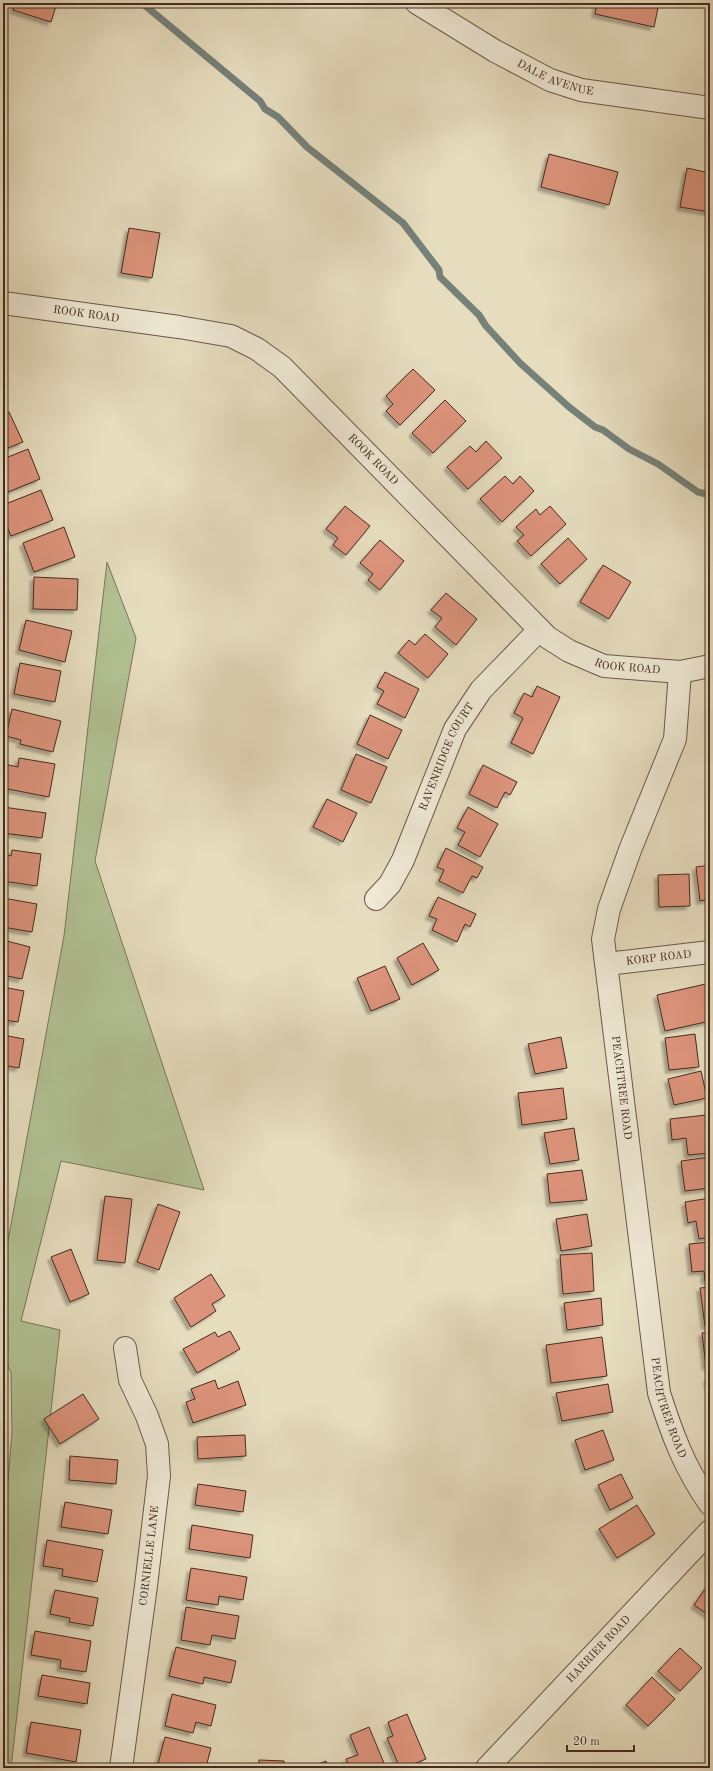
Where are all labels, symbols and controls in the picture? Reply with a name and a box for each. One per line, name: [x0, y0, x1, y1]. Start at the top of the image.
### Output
street label: DALE AVENUE: [515, 58, 594, 97]
street label: ROOK ROAD: [52, 304, 120, 324]
street label: ROOK ROAD: [346, 432, 400, 488]
street label: ROOK ROAD: [593, 657, 661, 676]
street label: RAVENRIDGE COURT: [418, 701, 476, 812]
street label: KORP ROAD: [625, 949, 692, 967]
street label: PEACHTREE ROAD: [609, 1035, 633, 1141]
street label: PEACHTREE ROAD: [649, 1356, 688, 1460]
street label: CORNIELLE LANE: [138, 1505, 161, 1607]
street label: HARRIER ROAD: [565, 1613, 633, 1685]
scale bar: [567, 1727, 634, 1753]
text: 20 m: [573, 1736, 600, 1748]

